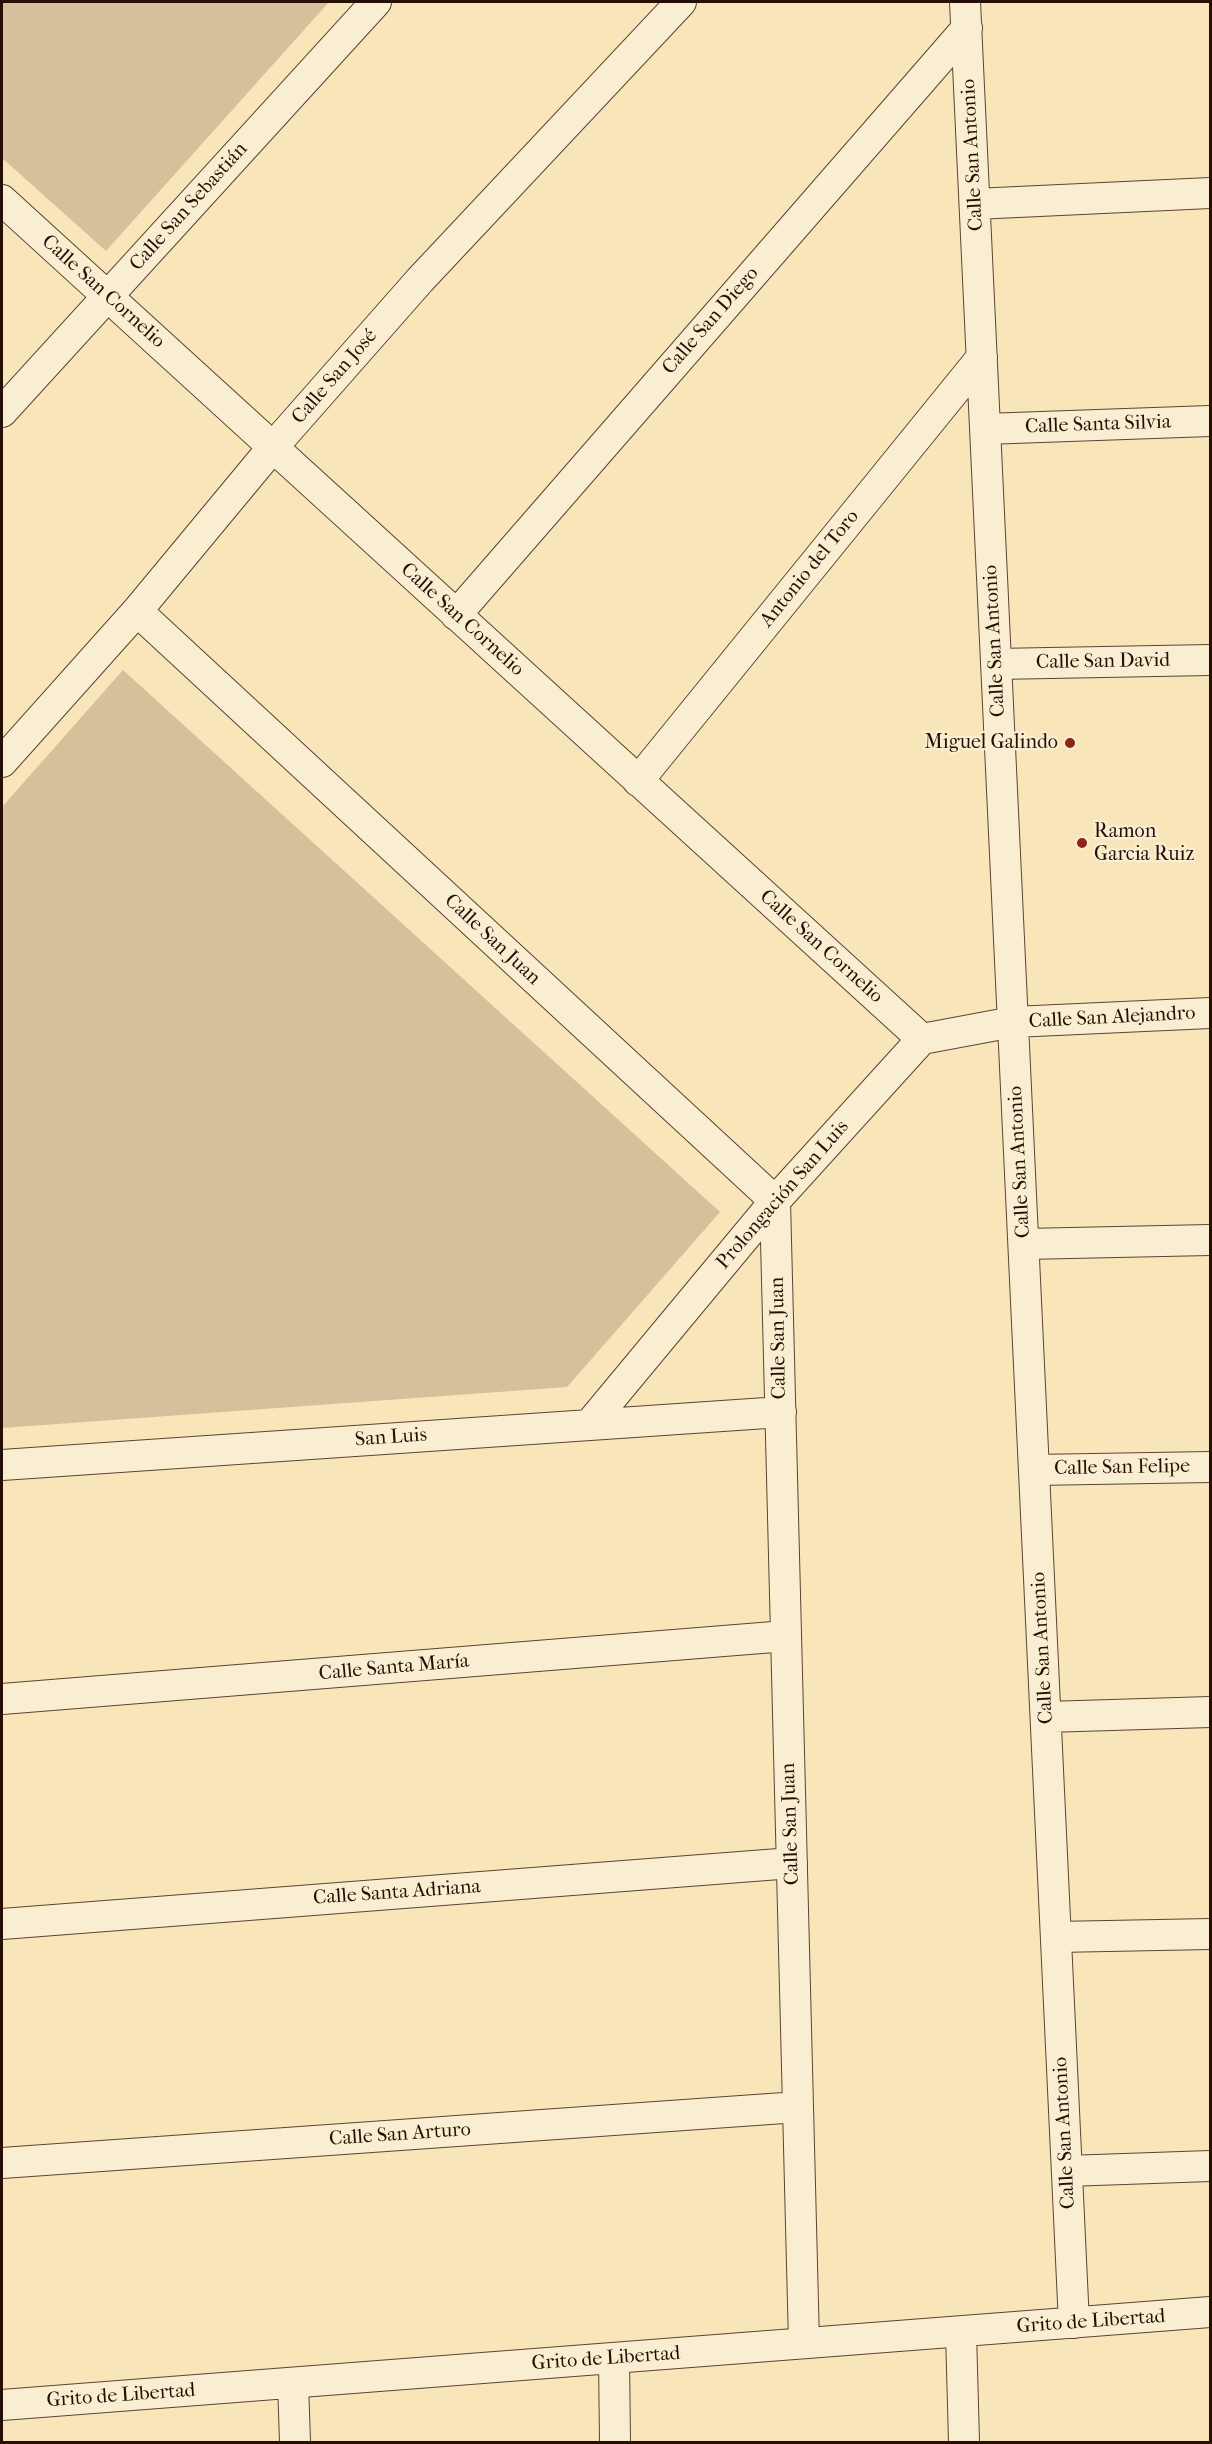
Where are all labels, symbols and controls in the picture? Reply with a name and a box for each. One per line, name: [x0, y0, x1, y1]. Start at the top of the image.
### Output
street label: Calle San Antonio: [957, 78, 989, 232]
street label: Calle San Sebastián: [125, 138, 253, 276]
street label: Calle San Cornelio: [36, 230, 170, 354]
street label: Calle San Diego: [658, 262, 764, 380]
street label: Calle San José: [287, 325, 383, 429]
street label: Calle Santa Silvia: [1025, 410, 1171, 440]
street label: Antonio del Toro: [755, 505, 865, 633]
street label: Calle San Cornelio: [395, 558, 529, 682]
street label: Calle San Antonio: [979, 564, 1011, 718]
street label: Calle San David: [1036, 649, 1170, 675]
place label: Miguel Galindo: [925, 731, 1058, 755]
marker: Miguel Galindo: [1063, 736, 1077, 750]
place label: Ramon Garcia Ruiz: [1094, 820, 1194, 867]
marker: Ramon Garcia Ruiz: [1075, 836, 1089, 850]
street label: Calle San Cornelio: [754, 885, 888, 1009]
street label: Calle San Juan: [439, 889, 545, 991]
street label: Calle San Alejandro: [1028, 1002, 1196, 1034]
street label: Calle San Antonio: [1004, 1085, 1036, 1239]
street label: Prolongación San Luis: [712, 1115, 854, 1275]
street label: Calle San Juan: [766, 1276, 792, 1400]
street label: San Luis: [354, 1424, 428, 1452]
street label: Calle San Felipe: [1054, 1455, 1190, 1481]
street label: Calle San Antonio: [1027, 1571, 1059, 1725]
street label: Calle Santa María: [318, 1649, 470, 1687]
street label: Calle San Juan: [777, 1762, 805, 1886]
street label: Calle Santa Adriana: [312, 1875, 482, 1911]
street label: Calle San Antonio: [1049, 2056, 1081, 2210]
street label: Calle San Arturo: [328, 2118, 472, 2152]
street label: Grito de Libertad: [1016, 2305, 1166, 2339]
street label: Grito de Libertad: [531, 2342, 681, 2376]
street label: Grito de Libertad: [46, 2379, 196, 2413]

